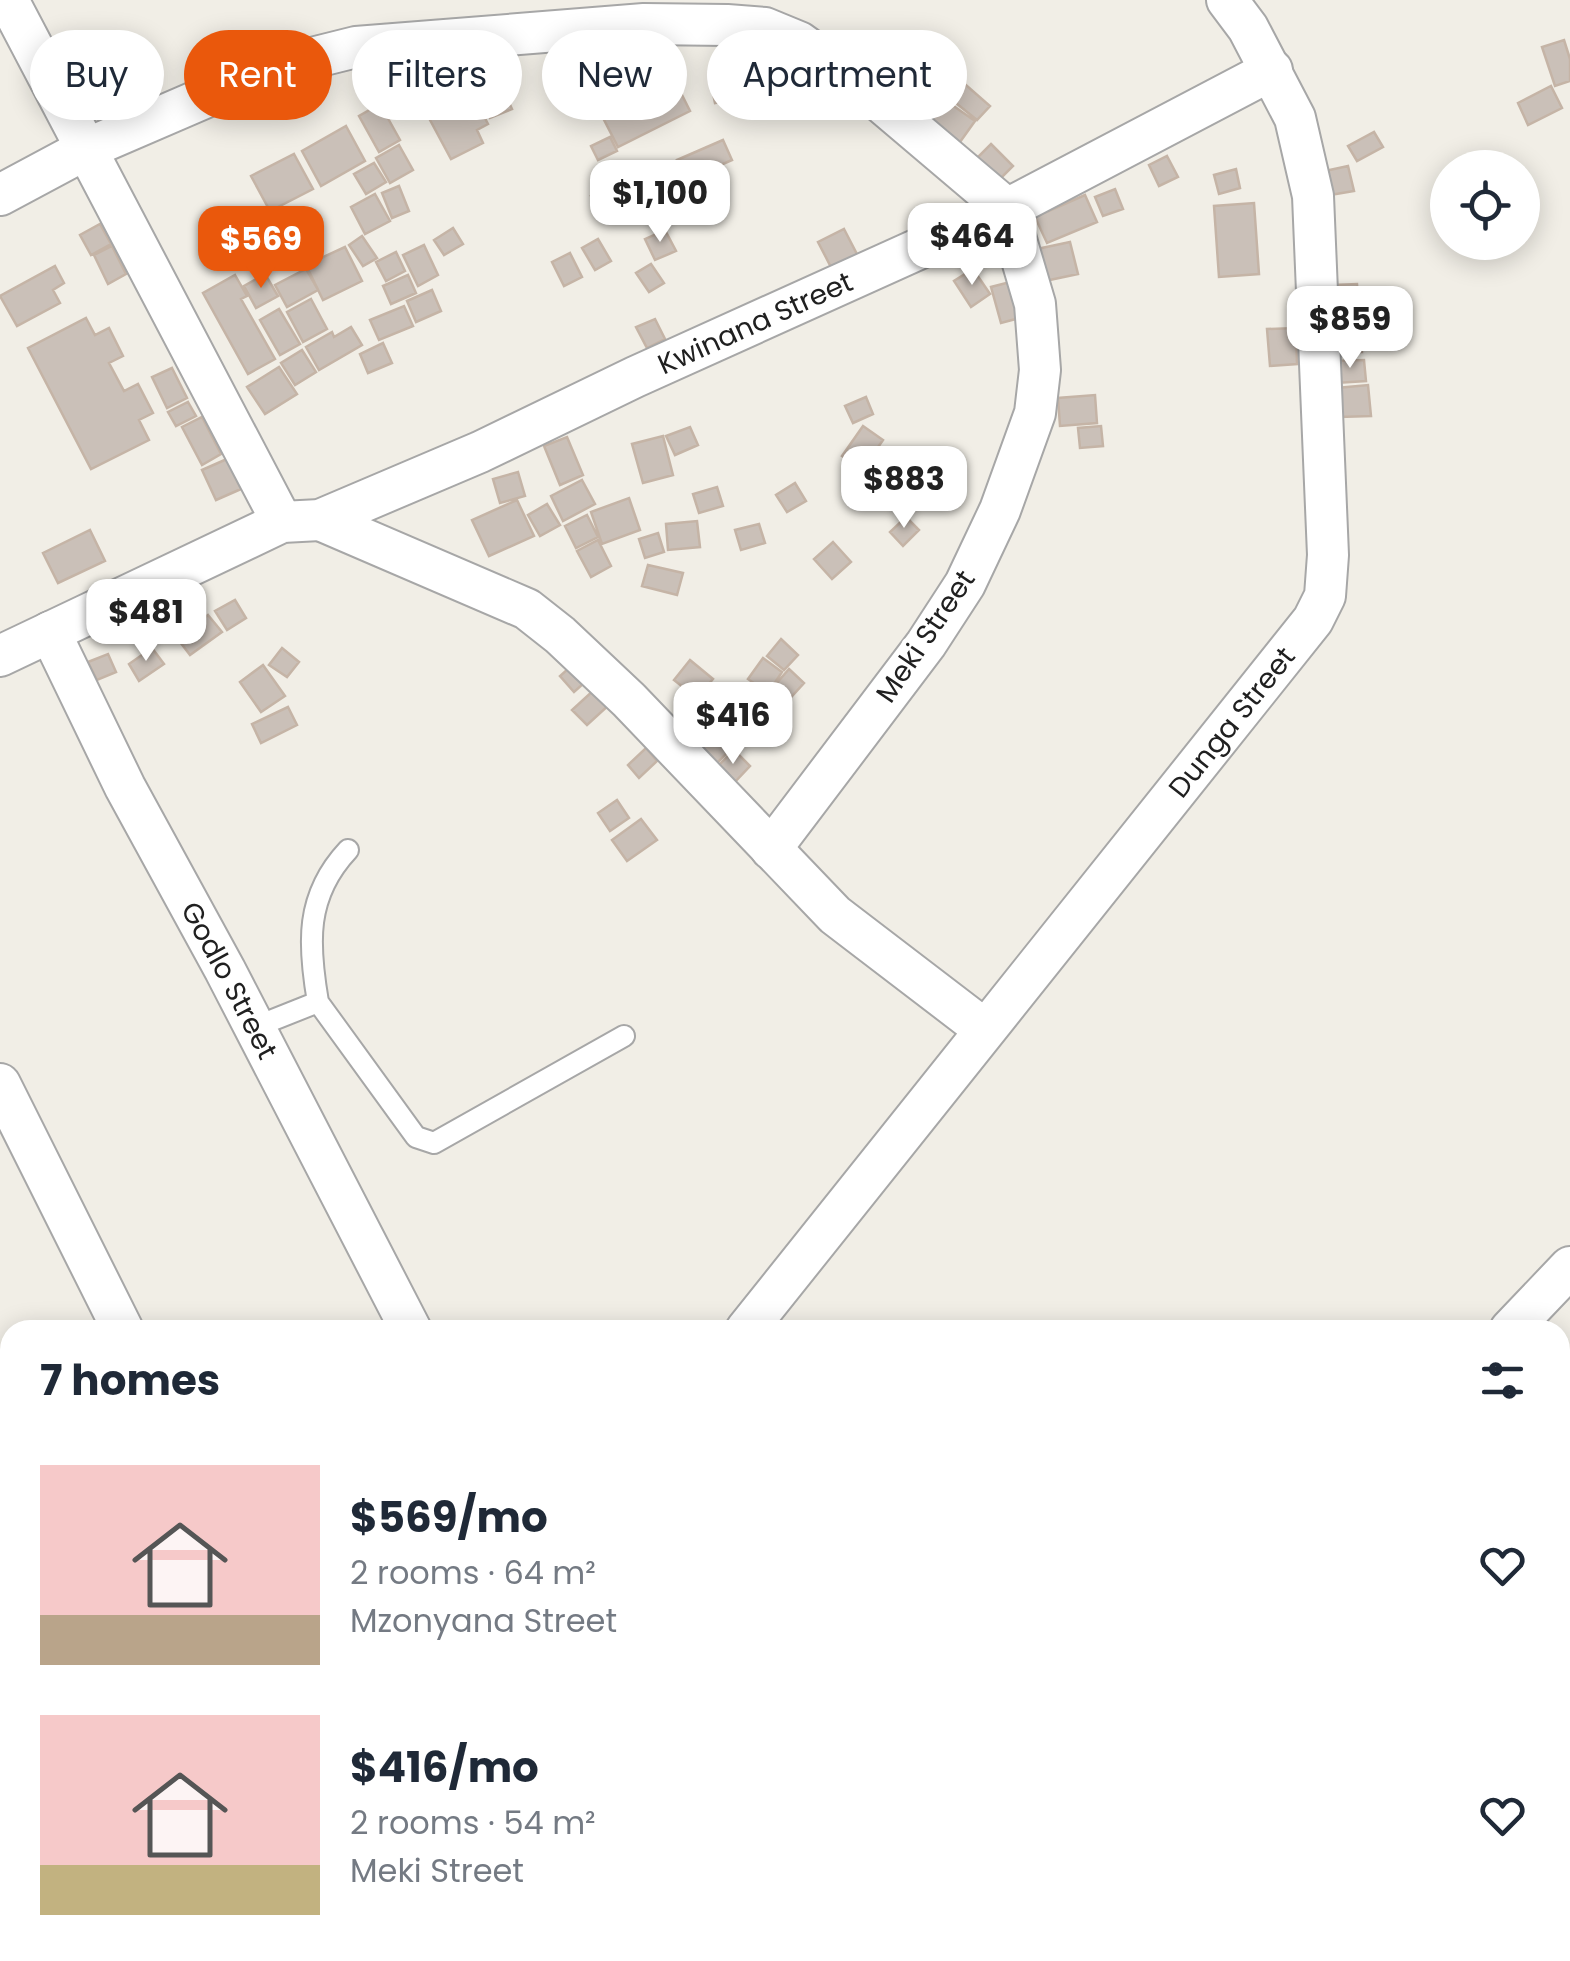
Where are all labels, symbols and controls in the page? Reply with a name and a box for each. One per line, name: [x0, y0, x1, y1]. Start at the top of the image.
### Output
chip: Buy: [30, 30, 164, 120]
chip: Rent: [184, 30, 332, 120]
chip: Filters: [352, 30, 522, 120]
chip: New: [542, 30, 687, 120]
chip: Apartment: [707, 30, 967, 120]
map controls: [1430, 150, 1540, 260]
button: locate: [1430, 150, 1540, 260]
pin: $1,100: [579, 160, 741, 245]
text: $1,100: [612, 170, 708, 215]
pin: $464: [913, 203, 1031, 288]
pin: $569: [202, 206, 320, 291]
text: $464: [930, 213, 1014, 258]
text: $569: [220, 216, 302, 261]
street label: Kwinana Street: [652, 262, 859, 384]
pin: $859: [1291, 286, 1409, 371]
text: $859: [1309, 296, 1391, 341]
pin: $883: [845, 446, 963, 531]
text: $883: [863, 456, 945, 501]
street label: Meki Street: [867, 562, 984, 710]
pin: $481: [87, 579, 205, 664]
text: $481: [108, 589, 184, 634]
street label: Dunga Street: [1160, 639, 1304, 806]
pin: $416: [674, 682, 792, 767]
text: $416: [695, 692, 771, 737]
street label: Godlo Street: [171, 895, 287, 1066]
text: 7 homes: [40, 1351, 220, 1410]
icon: filters: [1475, 1353, 1530, 1408]
text: $569/mo: [350, 1488, 548, 1547]
icon: home: [120, 1505, 240, 1625]
icon: heart: [1475, 1538, 1530, 1593]
text: 2 rooms · 64 m²: [350, 1550, 596, 1595]
text: Mzonyana Street: [350, 1598, 617, 1643]
text: $416/mo: [350, 1738, 539, 1797]
icon: home: [120, 1755, 240, 1875]
icon: heart: [1475, 1788, 1530, 1843]
text: 2 rooms · 54 m²: [350, 1800, 596, 1845]
text: Meki Street: [350, 1848, 524, 1893]

